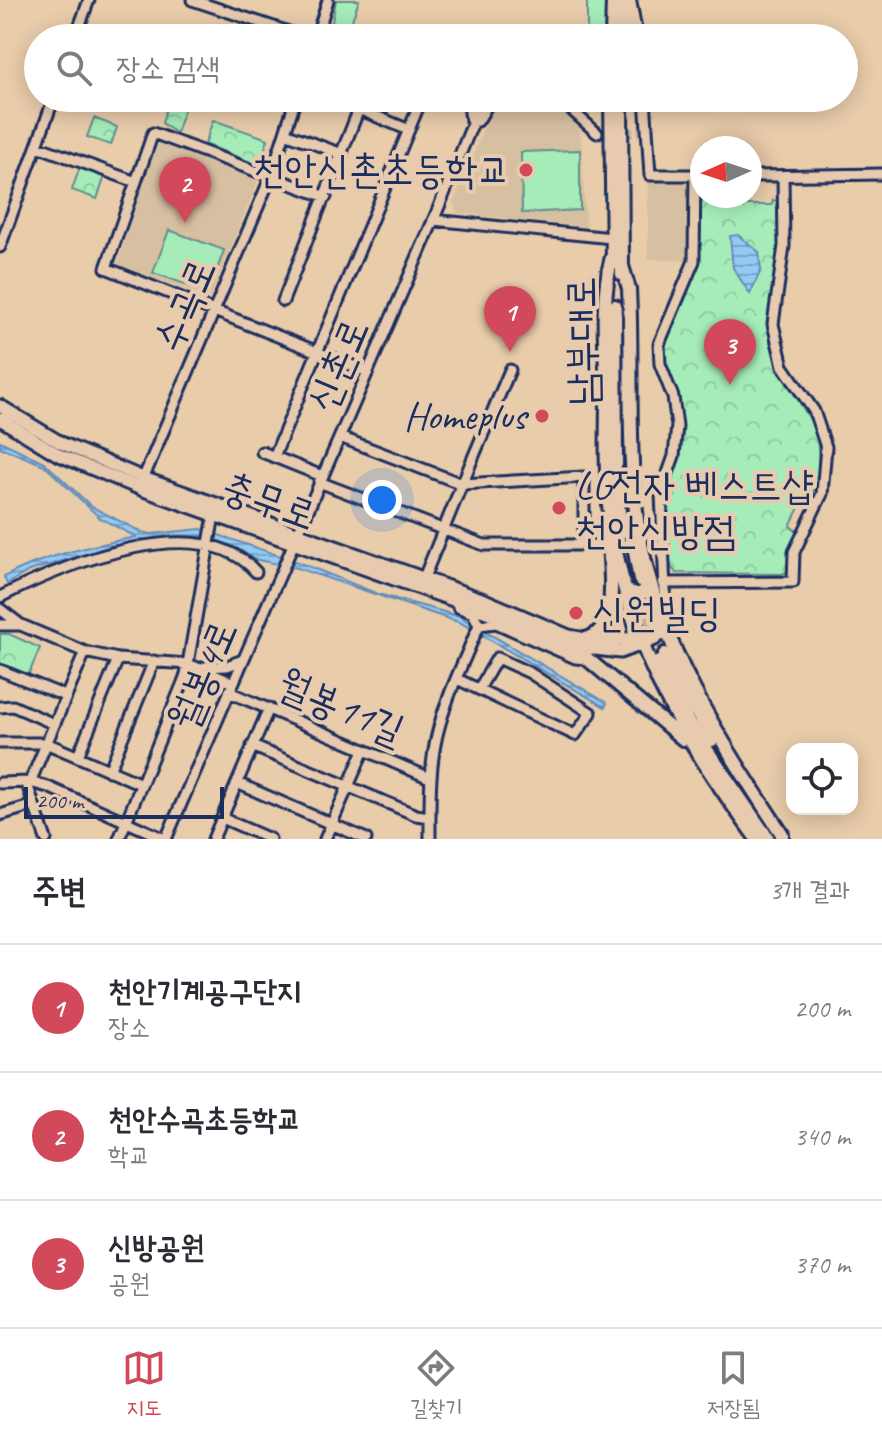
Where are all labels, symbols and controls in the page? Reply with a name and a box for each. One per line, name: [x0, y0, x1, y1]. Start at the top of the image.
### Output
search box: [24, 24, 858, 112]
icon: search: [52, 46, 96, 90]
text: 장소 검색: [116, 49, 220, 87]
north arrow: [690, 136, 762, 208]
place label: 천안신촌초등학교: [253, 145, 510, 195]
pin: 2: [159, 157, 211, 223]
marker: 천안신촌초등학교: [517, 161, 535, 179]
street label: 수곡로: [143, 251, 227, 359]
street label: 남부대로: [556, 276, 608, 406]
pin: 1: [484, 286, 536, 352]
street label: 신촌로: [296, 311, 380, 419]
pin: 3: [704, 319, 756, 385]
place label: Homeplus: [404, 391, 529, 441]
marker: Homeplus: [533, 407, 551, 425]
place label: LG전자 베스트샵 천안신방점: [575, 460, 814, 556]
street label: 충무로: [215, 461, 323, 541]
your location: [362, 480, 402, 520]
marker: LG전자 베스트샵 천안신방점: [550, 499, 568, 517]
place label: 신원빌딩: [592, 588, 721, 638]
marker: 신원빌딩: [567, 604, 585, 622]
street label: 월봉4로: [158, 613, 248, 737]
street label: 월봉11길: [270, 658, 412, 756]
map controls: [786, 743, 858, 815]
button: locate: [786, 743, 858, 815]
scale bar: [24, 783, 224, 819]
text: 200 m: [36, 787, 83, 815]
text: 주변: [32, 869, 87, 912]
text: 3개 결과: [769, 874, 850, 907]
text: 천안기계공구단지: [108, 972, 301, 1010]
text: 1: [52, 992, 64, 1025]
text: 200 m: [794, 992, 850, 1025]
text: 장소: [108, 1011, 150, 1044]
text: 천안수곡초등학교: [108, 1100, 301, 1138]
text: 2: [52, 1120, 64, 1153]
text: 340 m: [794, 1120, 850, 1153]
text: 학교: [108, 1139, 150, 1172]
text: 신방공원: [108, 1228, 205, 1266]
text: 3: [52, 1248, 64, 1281]
text: 370 m: [794, 1248, 850, 1281]
text: 공원: [108, 1267, 150, 1300]
tab: 지도: [122, 1346, 166, 1422]
tab: 길찾기: [410, 1346, 463, 1422]
tab: 저장됨: [707, 1346, 760, 1422]

